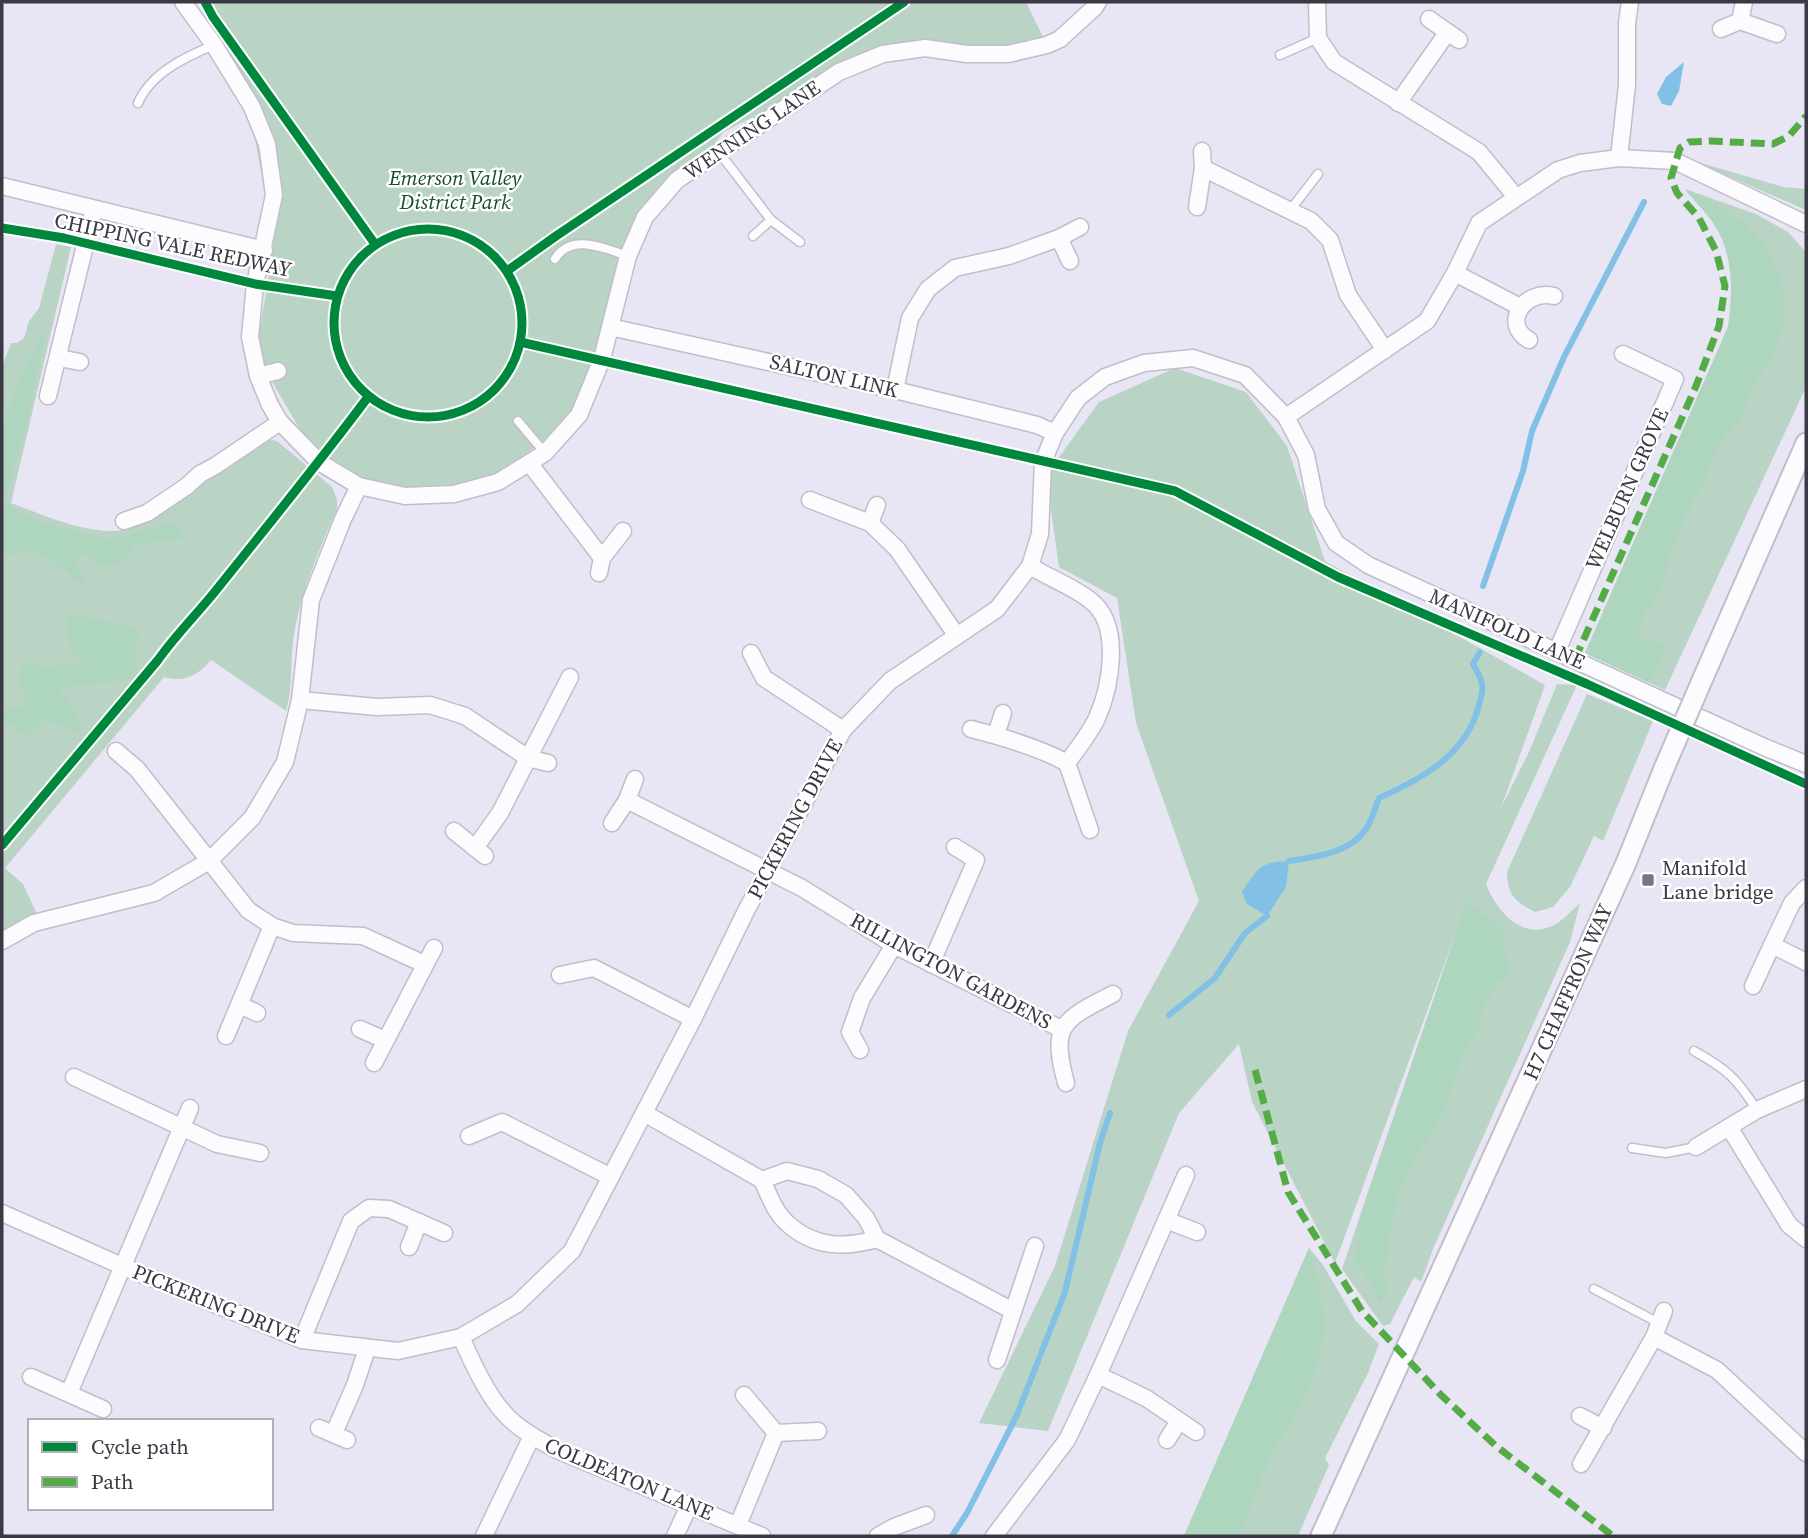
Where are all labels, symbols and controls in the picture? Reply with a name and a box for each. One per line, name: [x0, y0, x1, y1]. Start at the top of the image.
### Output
street label: WENNING LANE: [677, 73, 826, 186]
park label: Emerson Valley District Park: [388, 163, 522, 216]
street label: CHIPPING VALE REDWAY: [52, 205, 295, 284]
street label: SALTON LINK: [767, 347, 901, 404]
street label: WELBURN GROVE: [1578, 403, 1675, 574]
street label: MANIFOLD LANE: [1425, 581, 1590, 676]
street label: PICKERING DRIVE: [740, 734, 849, 904]
place label: Manifold Lane bridge: [1662, 853, 1774, 906]
marker: Manifold Lane bridge: [1640, 872, 1656, 888]
street label: H7 CHAFFRON WAY: [1516, 898, 1620, 1084]
street label: RILLINGTON GARDENS: [845, 905, 1057, 1036]
street label: PICKERING DRIVE: [128, 1257, 304, 1350]
legend: [28, 1419, 273, 1510]
street label: COLDEATON LANE: [540, 1430, 718, 1527]
text: Cycle path: [91, 1432, 189, 1461]
text: Path: [91, 1467, 134, 1496]

